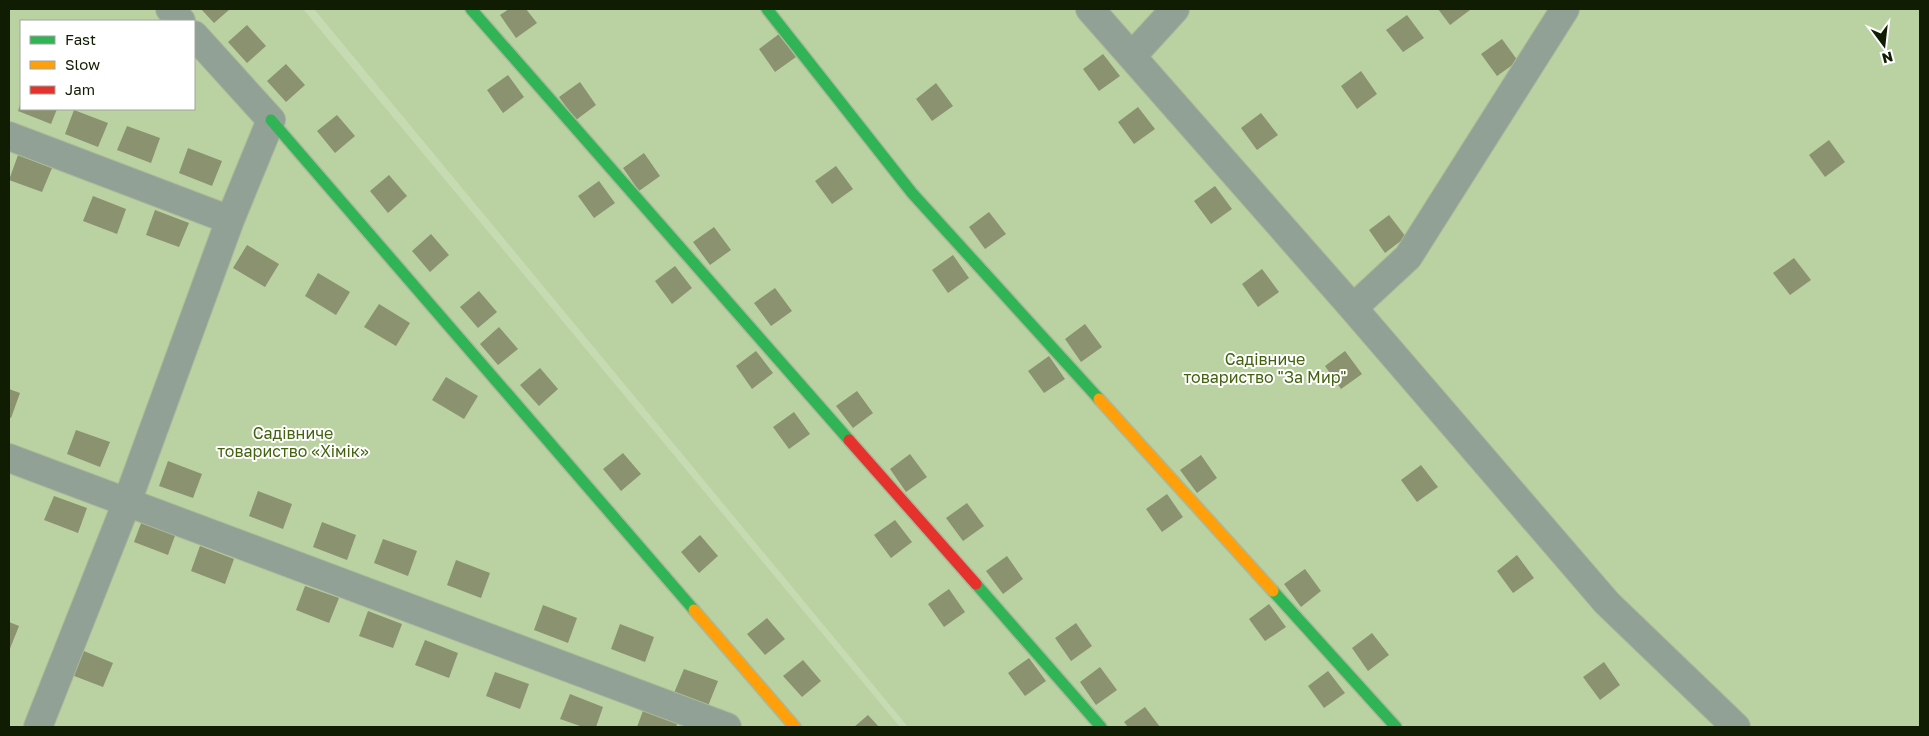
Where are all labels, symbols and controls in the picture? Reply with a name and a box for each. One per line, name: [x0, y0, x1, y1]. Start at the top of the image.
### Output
legend: [20, 20, 195, 110]
north arrow: [1859, 20, 1909, 70]
text: Fast: [65, 30, 96, 48]
text: N: [1880, 48, 1895, 68]
text: Slow: [65, 55, 100, 73]
text: Jam: [65, 80, 95, 98]
park label: Садівниче товариство "За Мир": [1183, 349, 1347, 387]
park label: Садівниче товариство «Хімік»: [217, 423, 369, 461]

